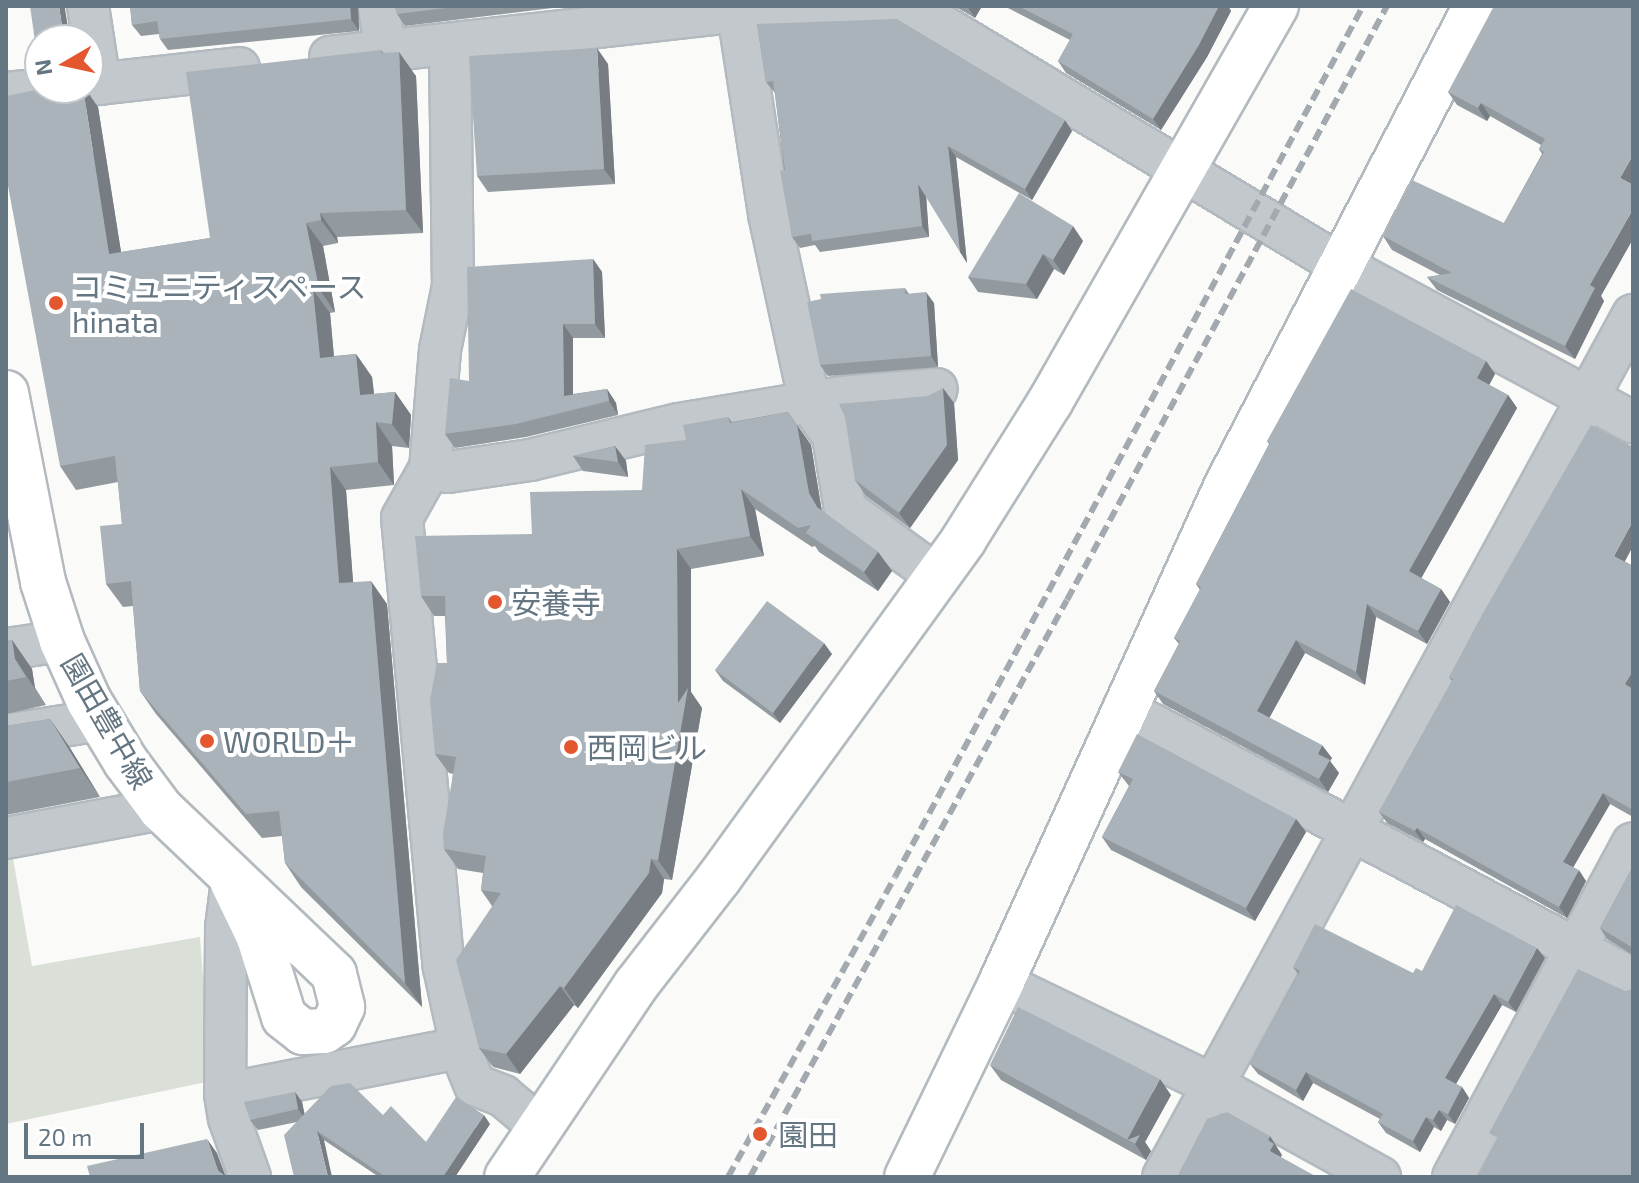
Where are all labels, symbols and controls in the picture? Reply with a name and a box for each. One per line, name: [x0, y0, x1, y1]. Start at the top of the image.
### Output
north arrow: [24, 24, 104, 104]
text: N: [28, 58, 56, 77]
place label: コミュニティスペース hinata: [72, 268, 372, 338]
marker: コミュニティスペース hinata: [47, 294, 65, 312]
place label: 安養寺: [511, 584, 601, 620]
marker: 安養寺: [486, 593, 504, 611]
street label: 園田豊中線: [55, 647, 161, 795]
place label: WORLD＋: [223, 723, 355, 759]
place label: 西岡ビル: [587, 729, 707, 765]
marker: WORLD＋: [198, 732, 216, 750]
marker: 西岡ビル: [562, 738, 580, 756]
scale bar: [28, 1107, 148, 1157]
place label: 園田: [778, 1116, 838, 1152]
text: 20 m: [38, 1122, 92, 1151]
marker: 園田: [749, 1123, 771, 1145]

